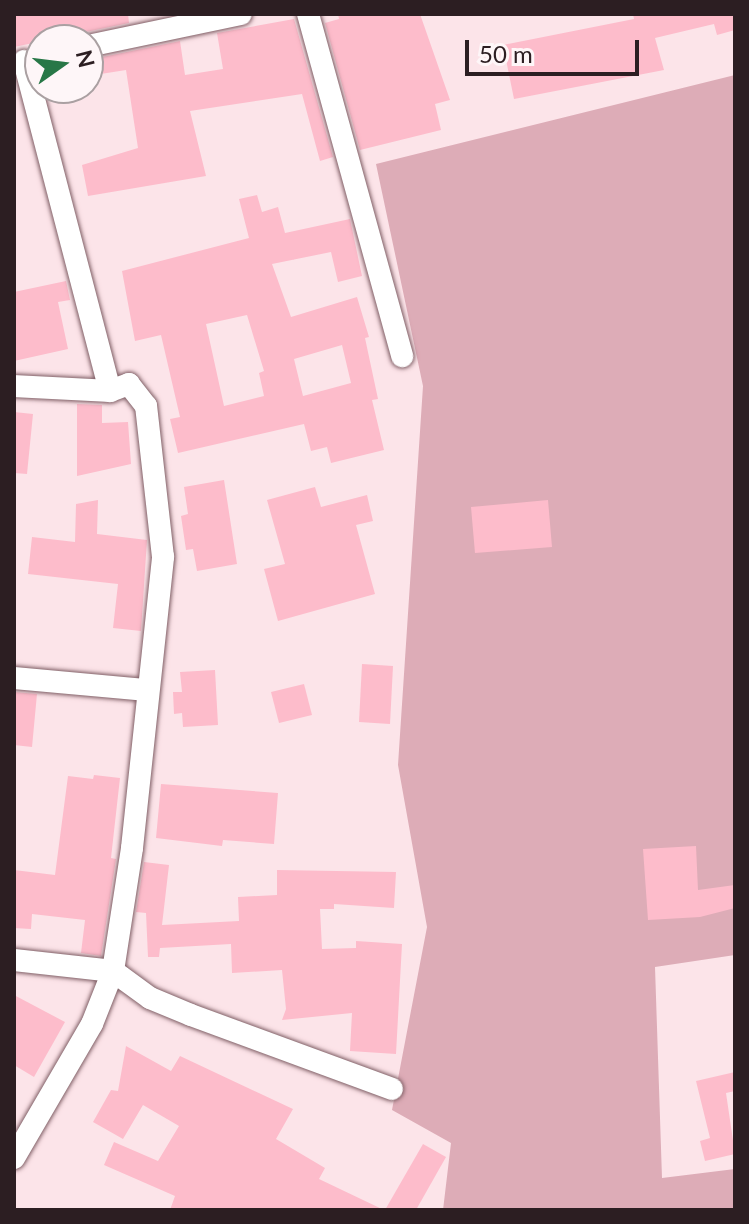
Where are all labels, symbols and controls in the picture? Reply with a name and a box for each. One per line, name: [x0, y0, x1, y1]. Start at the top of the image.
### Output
north arrow: [24, 24, 104, 104]
scale bar: [469, 24, 643, 74]
text: 50 m: [479, 39, 533, 68]
text: N: [71, 47, 101, 70]

